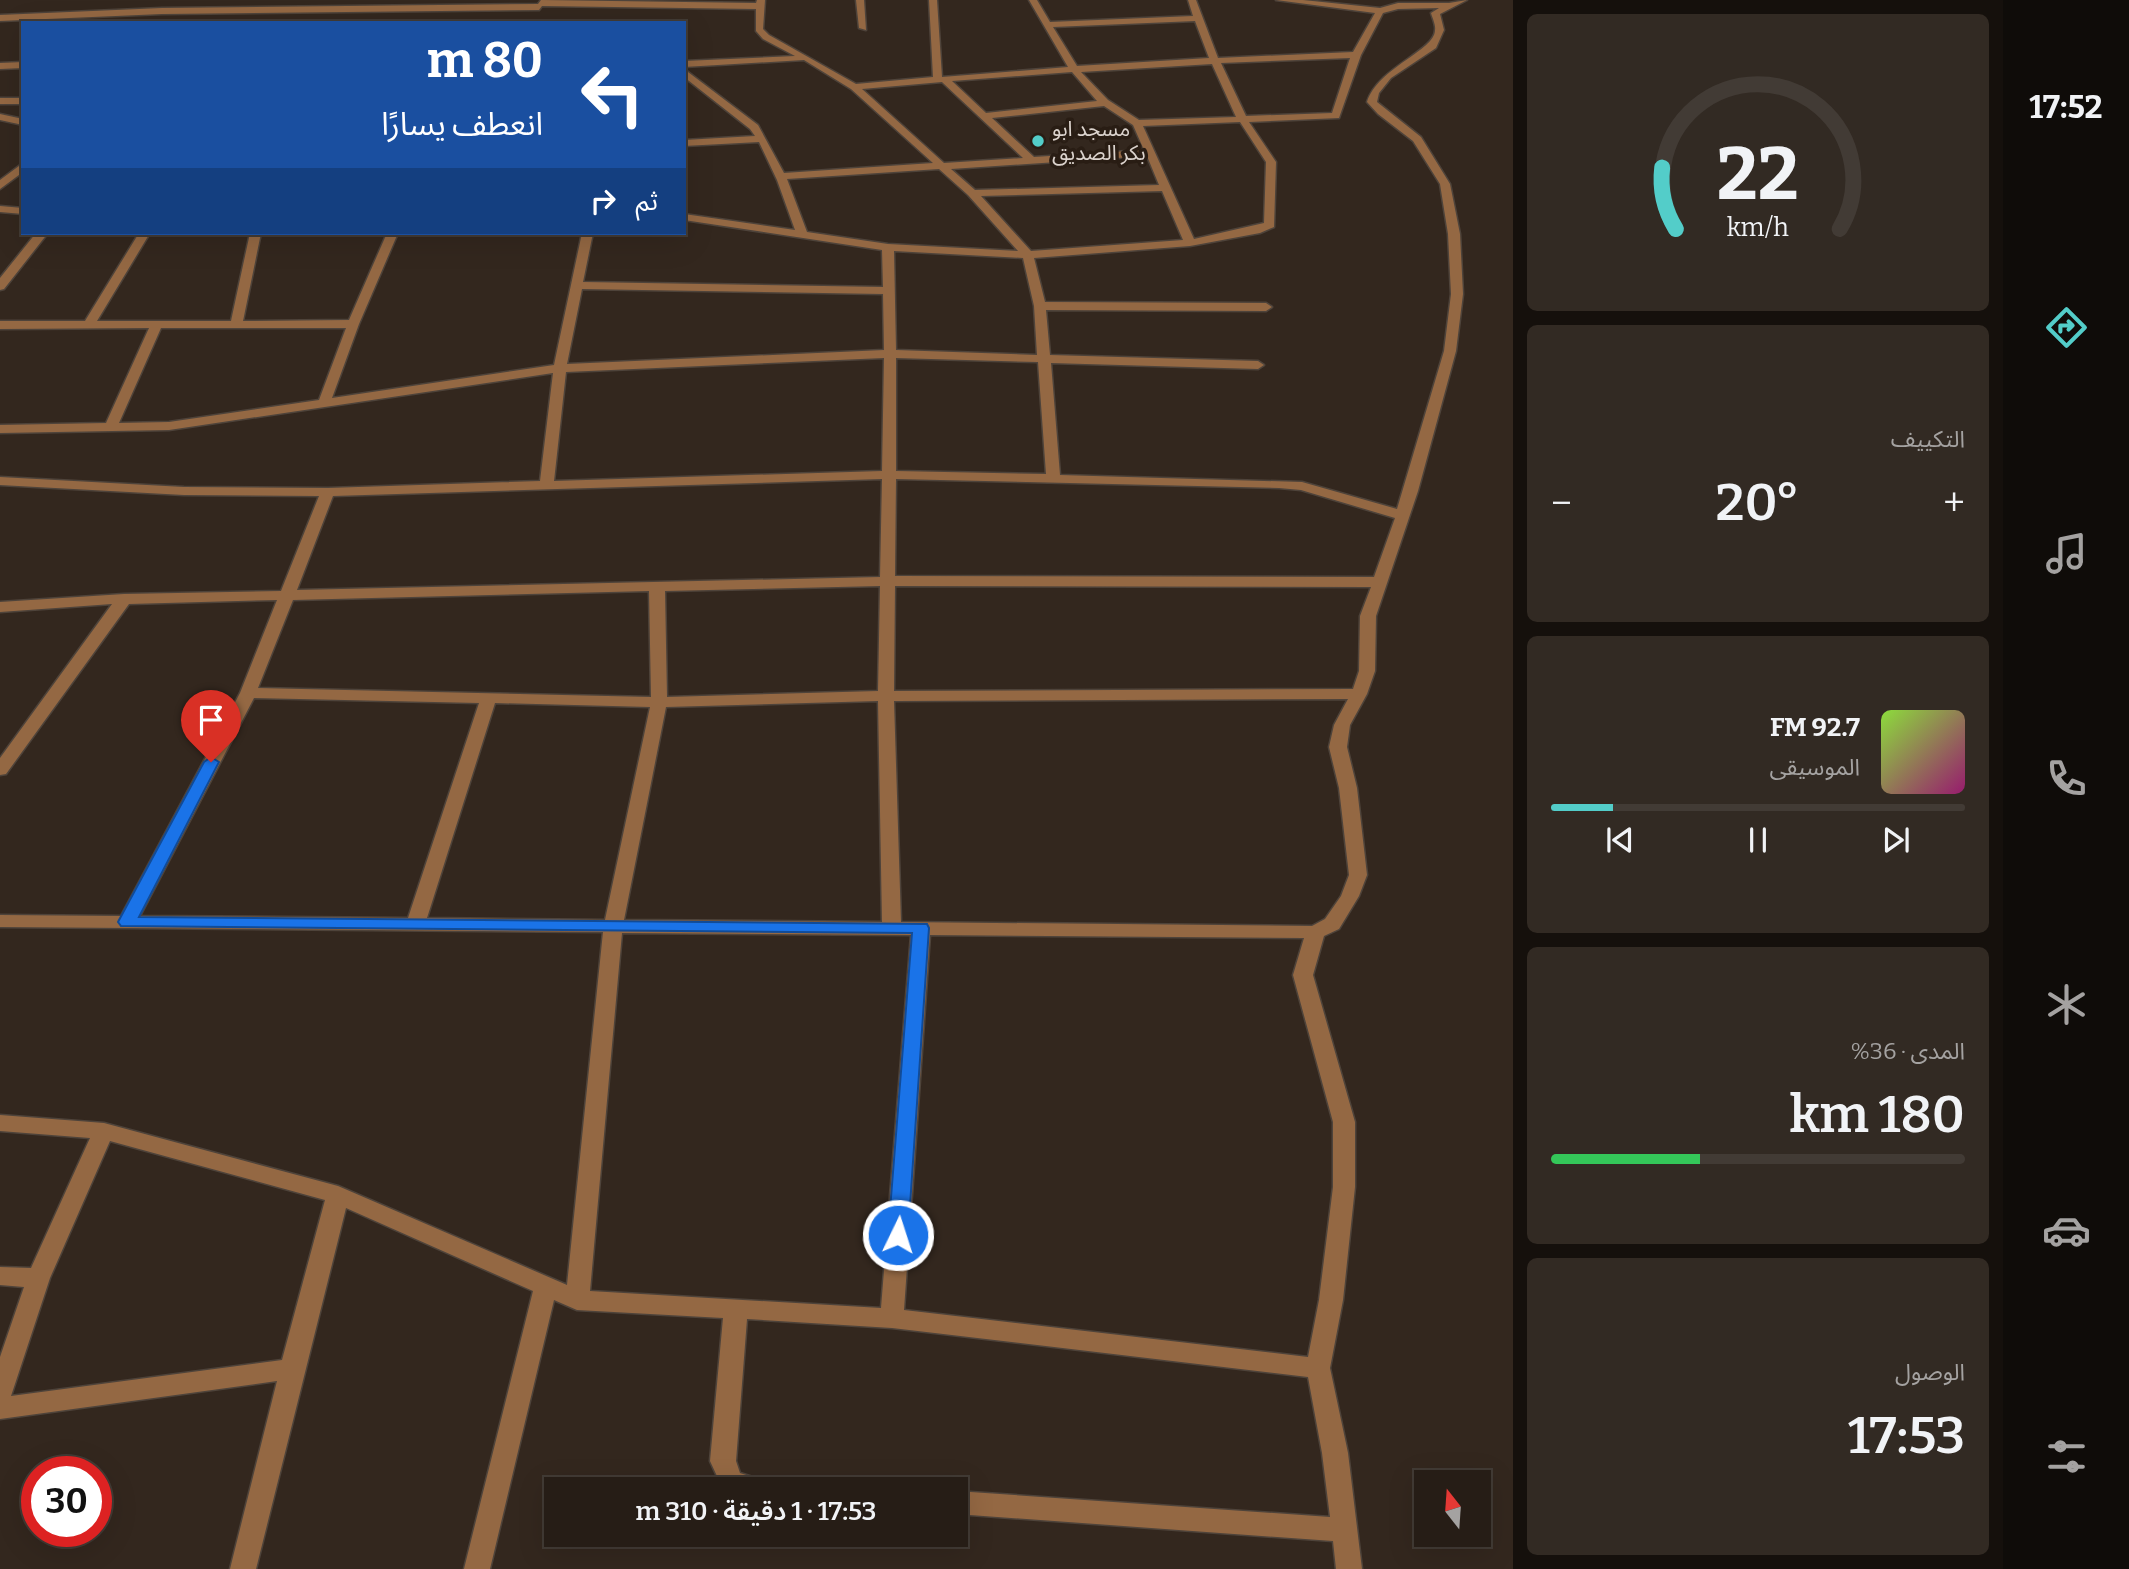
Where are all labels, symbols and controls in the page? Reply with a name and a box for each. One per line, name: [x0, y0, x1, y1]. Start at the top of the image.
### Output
text: 80 m: [427, 31, 543, 90]
icon: left: [567, 49, 658, 140]
text: 17:52: [2029, 88, 2103, 126]
text: انعطف يسارًا: [381, 105, 543, 143]
place label: مسجد ابو بكر الصديق: [1052, 116, 1146, 166]
text: 22: [1717, 131, 1799, 218]
marker: مسجد ابو بكر الصديق: [1030, 133, 1046, 149]
icon: right: [584, 182, 622, 220]
text: ثم: [636, 186, 658, 217]
text: km/h: [1727, 212, 1789, 242]
icon: directions: [2042, 303, 2091, 352]
text: التكييف: [1891, 425, 1965, 453]
text: 20°: [1715, 471, 1800, 534]
text: −: [1551, 480, 1572, 526]
text: +: [1943, 480, 1965, 526]
icon: music: [2042, 529, 2091, 578]
pin: [181, 690, 241, 762]
icon: arrive: [192, 701, 230, 739]
text: 92.7 FM: [1770, 712, 1860, 743]
text: الموسيقى: [1769, 753, 1860, 781]
icon: phone: [2042, 754, 2091, 803]
icon: previous: [1601, 821, 1639, 859]
icon: pause: [1739, 821, 1777, 859]
icon: next: [1877, 821, 1915, 859]
icon: climate: [2042, 980, 2091, 1029]
text: المدى · 36%: [1850, 1037, 1965, 1065]
text: 180 km: [1790, 1083, 1965, 1146]
position arrow: [861, 1198, 935, 1272]
icon: car: [2042, 1206, 2091, 1255]
text: الوصول: [1895, 1358, 1965, 1386]
text: 17:53: [1848, 1404, 1965, 1467]
icon: filters: [2042, 1432, 2091, 1481]
speed limit sign: 30: [21, 1456, 112, 1547]
north arrow: [1414, 1470, 1491, 1547]
map controls: [1414, 1470, 1491, 1547]
text: 17:53 · 1 دقيقة · 310 m: [636, 1496, 877, 1527]

